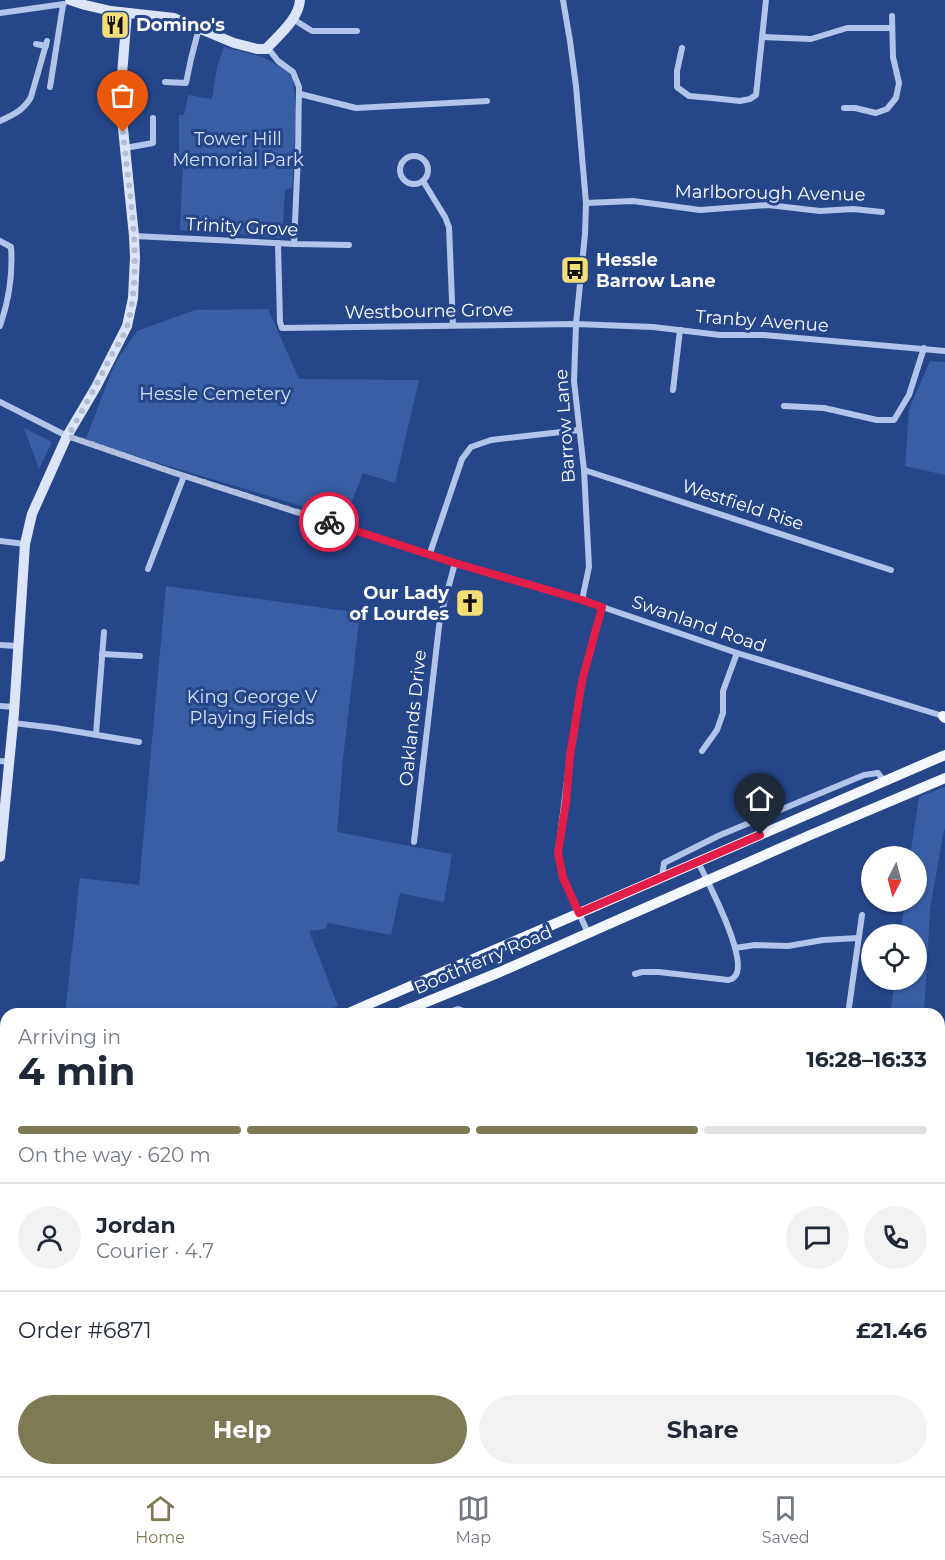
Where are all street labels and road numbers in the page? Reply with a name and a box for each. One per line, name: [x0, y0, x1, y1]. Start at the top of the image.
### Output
street label: Marlborough Avenue: [674, 180, 866, 206]
street label: Trinity Grove: [185, 213, 299, 241]
street label: Westbourne Grove: [344, 299, 514, 323]
street label: Tranby Avenue: [695, 305, 830, 337]
street label: Barrow Lane: [550, 368, 580, 484]
street label: Westfield Rise: [679, 475, 807, 535]
street label: Swanland Road: [629, 591, 769, 657]
street label: Oaklands Drive: [395, 649, 431, 787]
street label: Boothferry Road: [411, 921, 555, 999]

